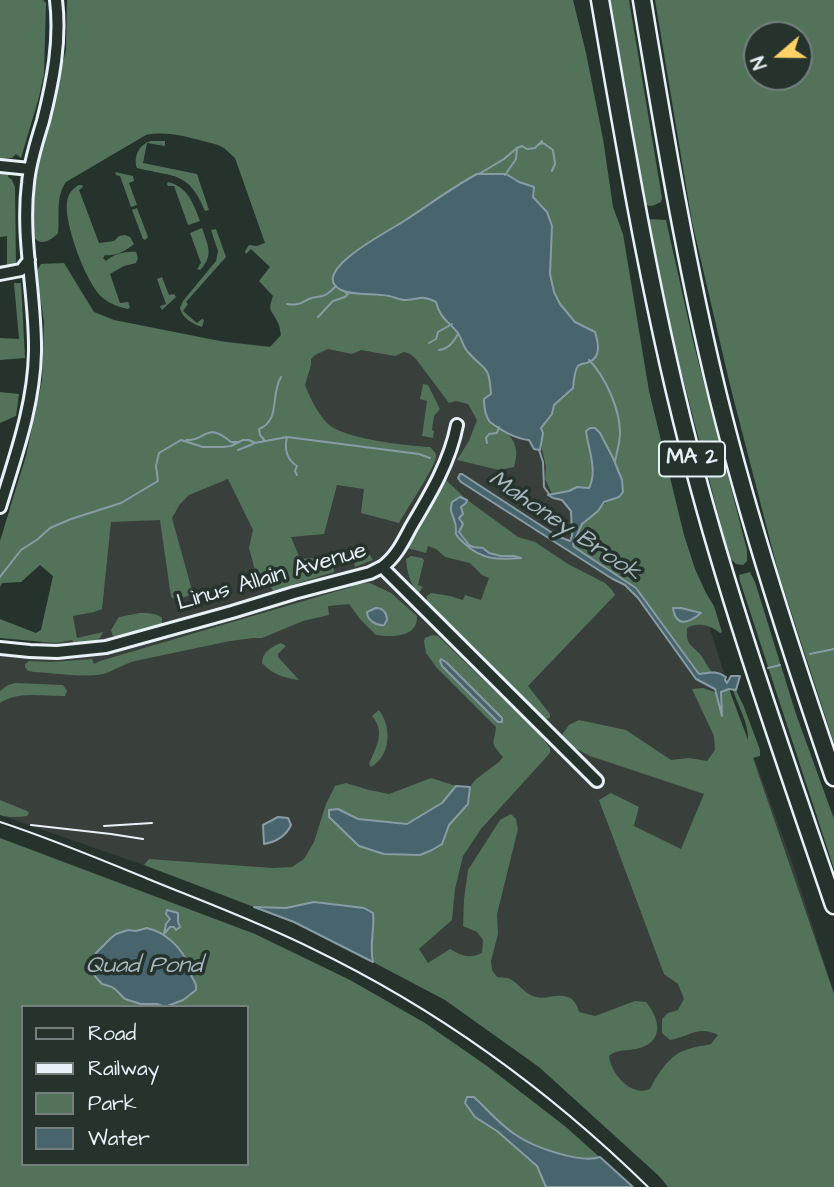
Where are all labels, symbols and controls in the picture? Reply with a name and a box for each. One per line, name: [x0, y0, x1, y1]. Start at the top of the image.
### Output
north arrow: [743, 21, 813, 91]
text: N: [745, 52, 774, 73]
road number: MA 2: [659, 442, 725, 476]
water label: Mahoney Brook: [482, 466, 646, 588]
street label: Linus Allain Avenue: [174, 538, 370, 618]
water label: Quad Pond: [86, 953, 202, 981]
legend: [21, 1005, 248, 1166]
text: Road: [88, 1019, 136, 1048]
text: Railway: [88, 1054, 159, 1083]
text: Park: [88, 1089, 137, 1118]
text: Water: [88, 1124, 150, 1153]

